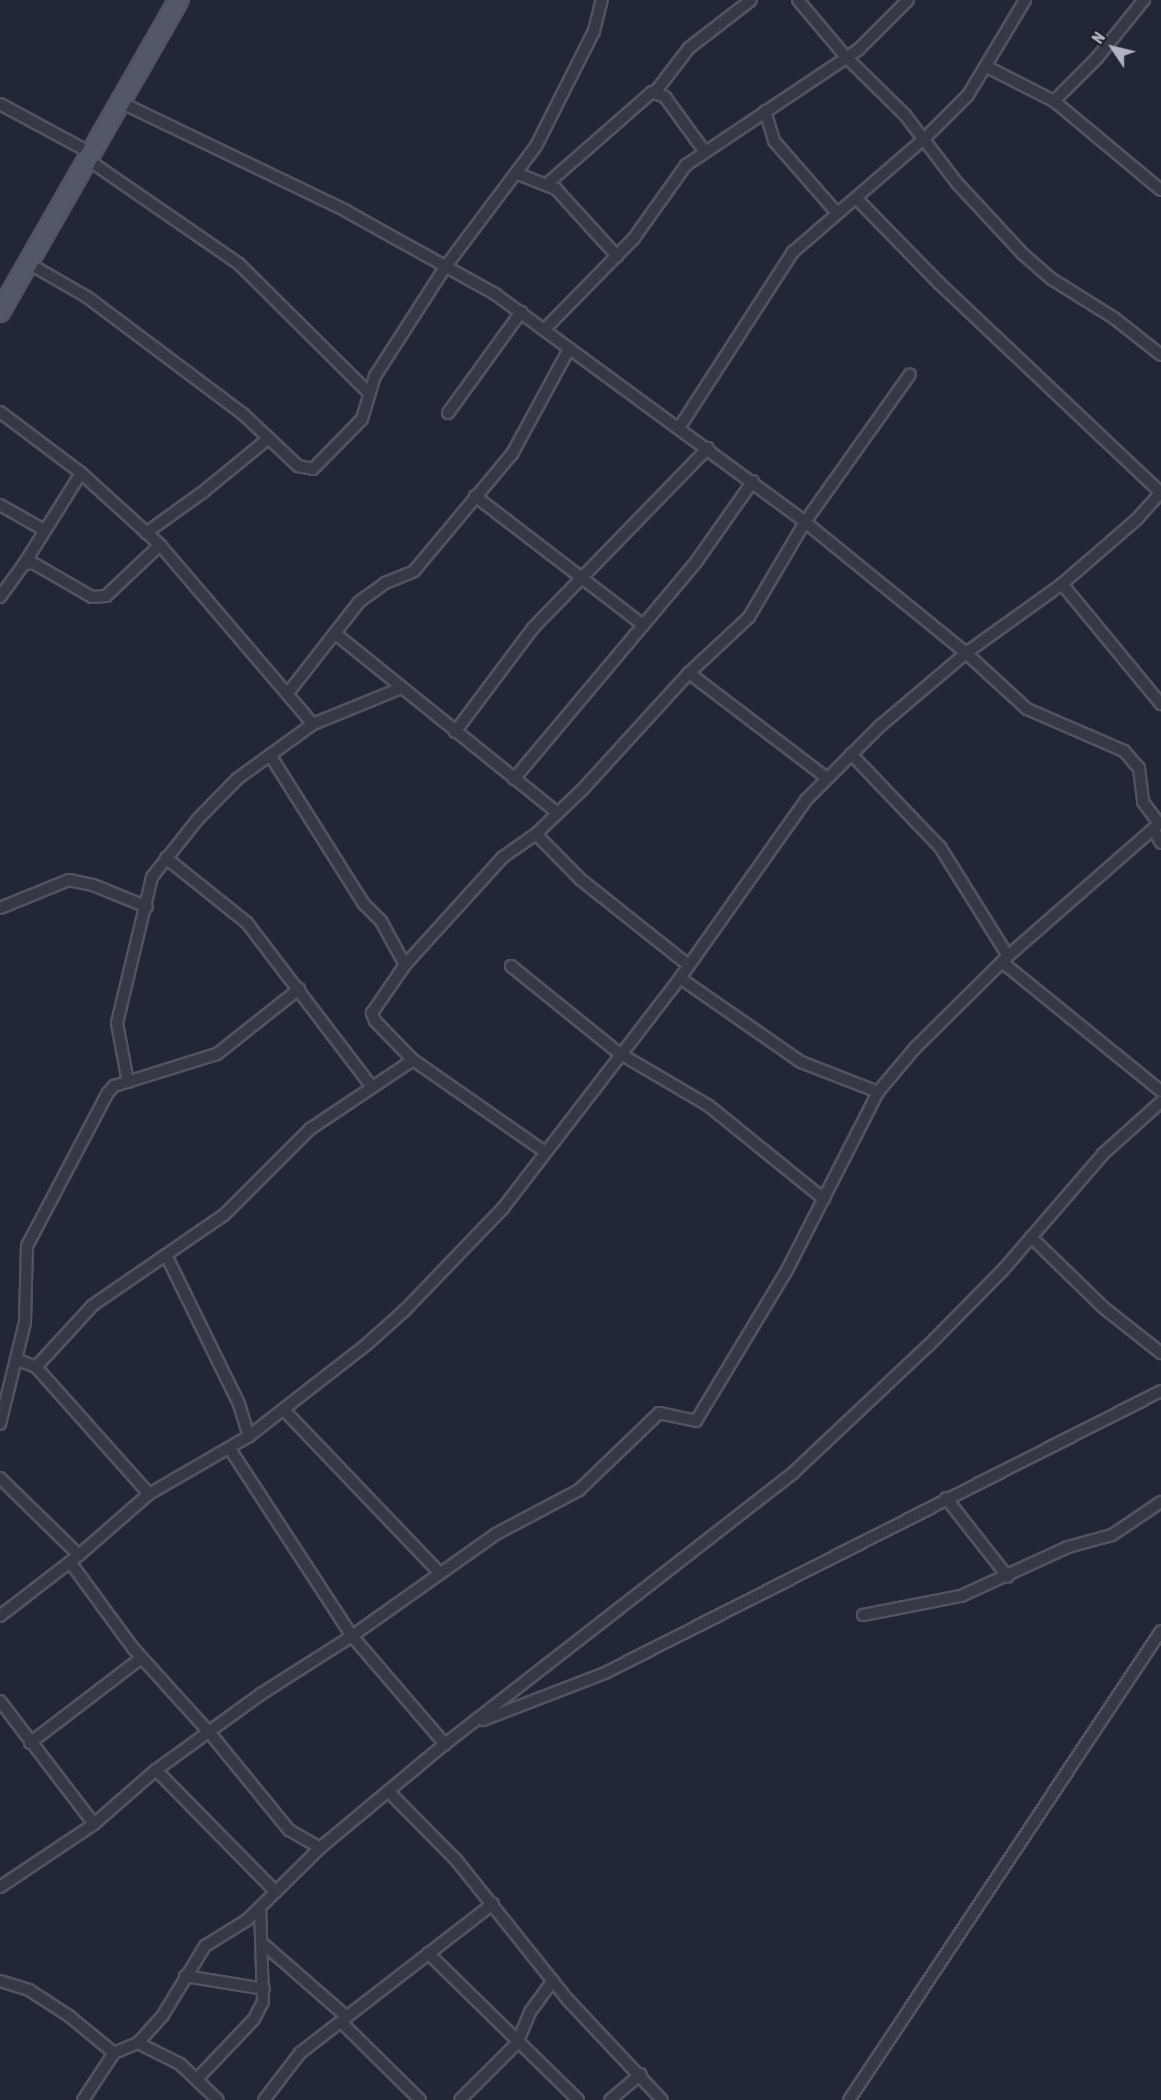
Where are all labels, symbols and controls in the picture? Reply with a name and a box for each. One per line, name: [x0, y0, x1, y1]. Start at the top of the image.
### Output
north arrow: [1083, 18, 1143, 78]
text: N: [1088, 29, 1108, 47]

